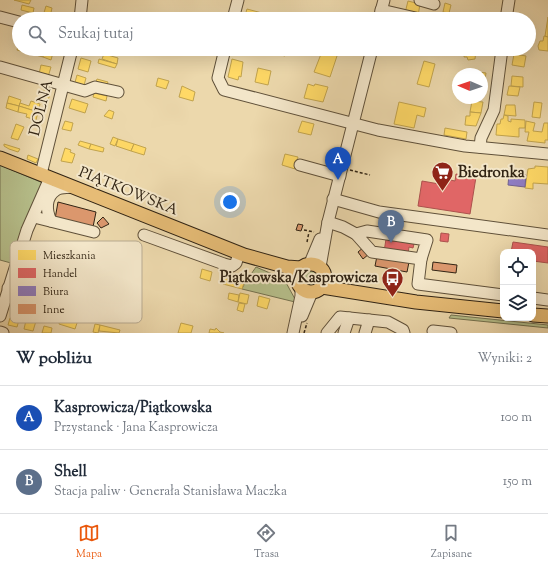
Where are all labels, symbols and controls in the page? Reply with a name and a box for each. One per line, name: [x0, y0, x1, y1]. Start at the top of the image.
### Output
search box: [12, 12, 536, 56]
icon: search: [26, 23, 48, 45]
text: Szukaj tutaj: [58, 24, 133, 45]
north arrow: [452, 68, 488, 104]
street label: DOLNA: [25, 77, 59, 139]
pin: A: [325, 147, 351, 180]
supermarket icon: Biedronka: [430, 160, 456, 193]
street label: PIĄTKOWSKA: [75, 162, 181, 222]
place label: Biedronka: [458, 163, 525, 184]
your location: [220, 192, 240, 212]
pin: B: [378, 210, 404, 243]
legend: [10, 241, 142, 323]
text: Mieszkania: [43, 248, 96, 264]
map controls: [500, 249, 536, 321]
button: locate: [500, 249, 536, 285]
bus stop icon: Piątkowska/Kasprowicza: [380, 265, 406, 298]
text: Handel: [43, 266, 77, 282]
place label: Piątkowska/Kasprowicza: [220, 268, 378, 289]
text: Biura: [43, 284, 69, 300]
button: layers: [500, 285, 536, 321]
text: Inne: [43, 302, 65, 318]
text: W pobliżu: [16, 347, 92, 371]
text: Wyniki: 2: [477, 350, 532, 368]
text: Kasprowicza/Piątkowska: [54, 398, 212, 419]
text: A: [24, 409, 34, 427]
text: 100 m: [500, 409, 532, 427]
text: Przystanek · Jana Kasprowicza: [54, 419, 218, 437]
text: Shell: [54, 462, 87, 483]
text: B: [25, 473, 33, 491]
text: 150 m: [503, 473, 532, 491]
text: Stacja paliw · Generała Stanisława Maczka: [54, 483, 287, 501]
tab: Mapa: [76, 522, 102, 562]
tab: Trasa: [254, 522, 279, 562]
tab: Zapisane: [431, 522, 472, 562]

